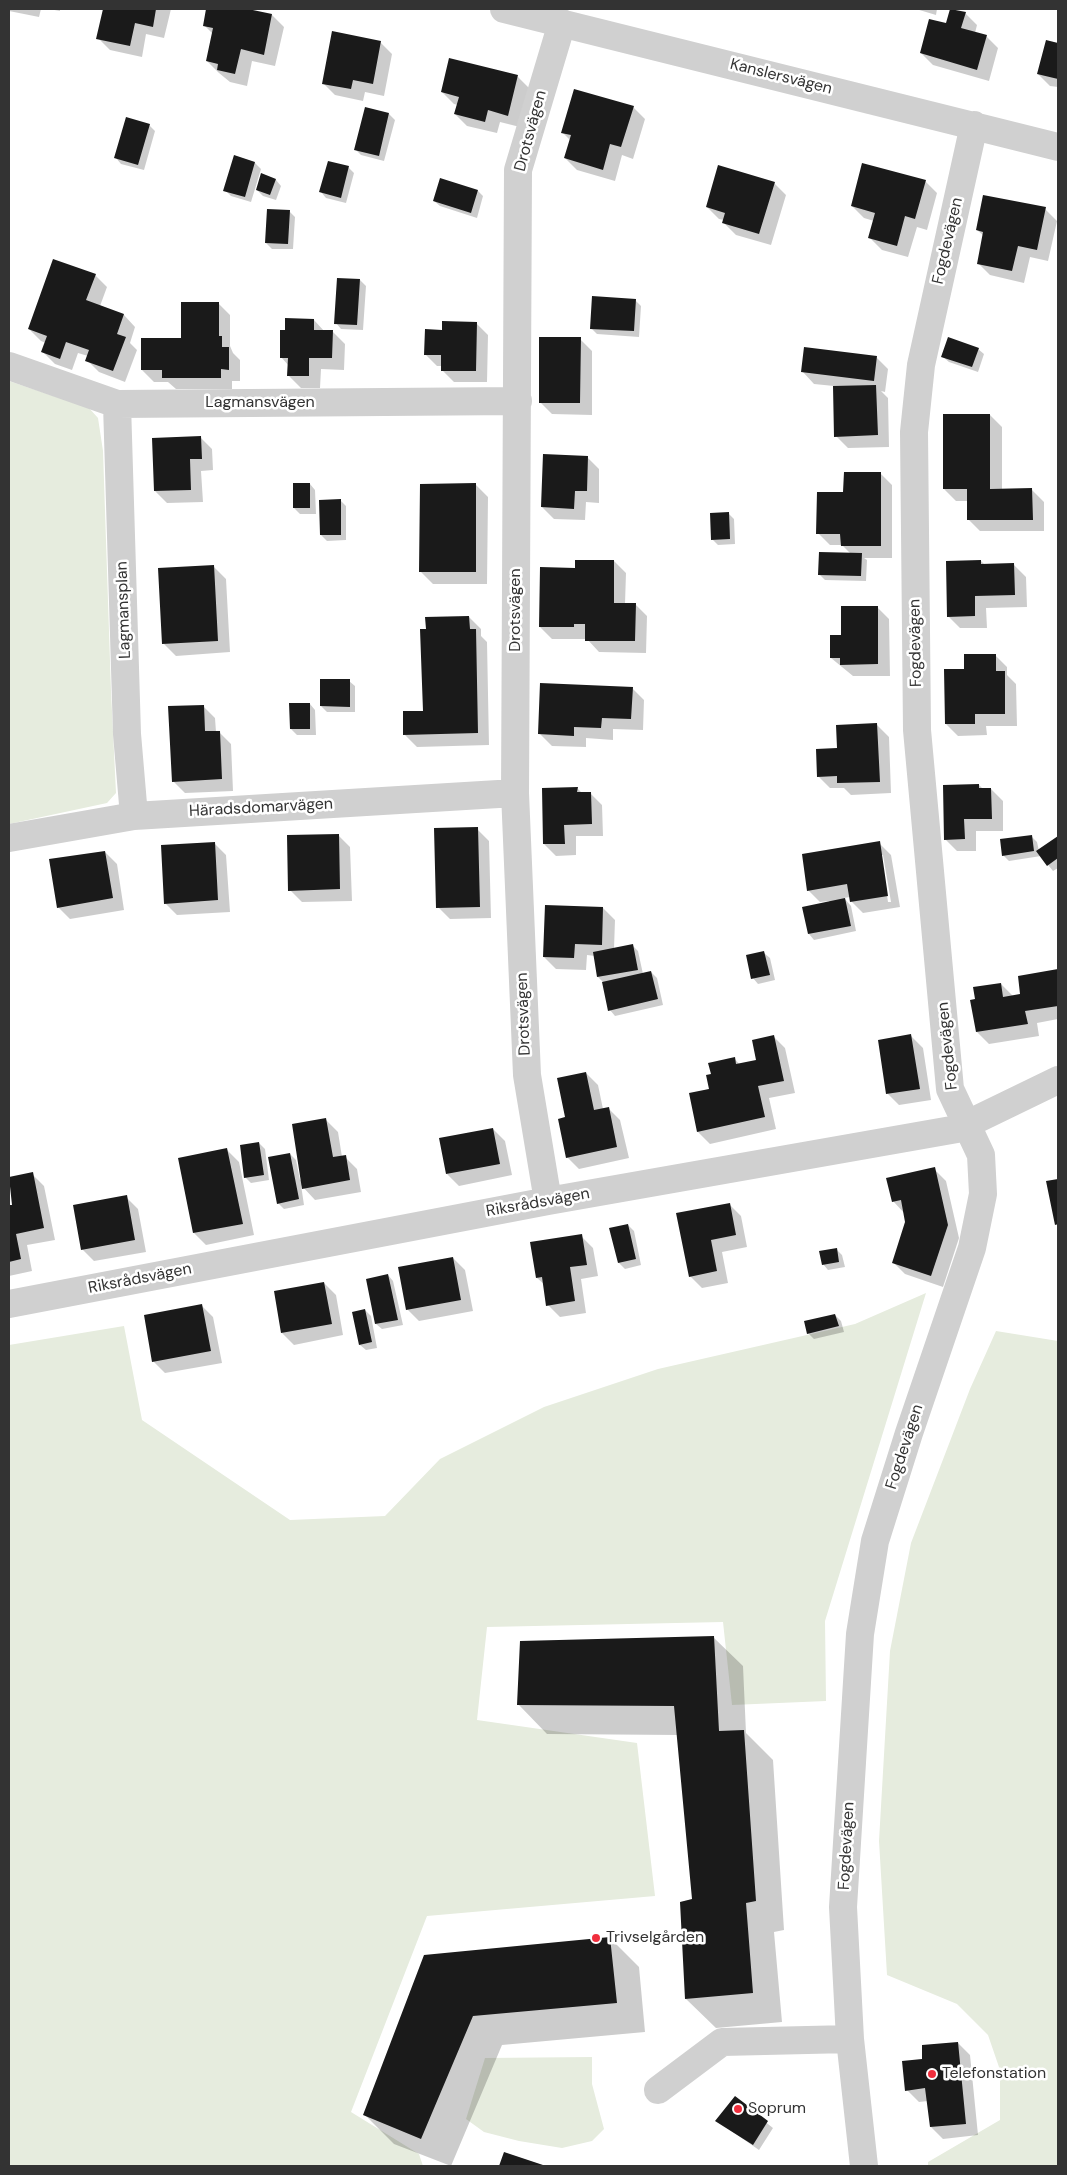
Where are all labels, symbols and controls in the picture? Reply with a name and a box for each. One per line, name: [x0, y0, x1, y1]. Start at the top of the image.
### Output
street label: Kanslersvägen: [728, 55, 834, 99]
street label: Drotsvägen: [511, 88, 551, 174]
street label: Fogdevägen: [929, 196, 967, 286]
street label: Lagmansvägen: [205, 393, 315, 413]
street label: Lagmansplan: [113, 561, 135, 659]
street label: Drotsvägen: [506, 568, 526, 652]
street label: Fogdevägen: [906, 599, 926, 687]
street label: Häradsdomarvägen: [188, 795, 334, 821]
street label: Drotsvägen: [513, 972, 535, 1056]
street label: Fogdevägen: [934, 1001, 962, 1091]
street label: Riksrådsvägen: [485, 1184, 591, 1222]
street label: Riksrådsvägen: [87, 1260, 193, 1298]
street label: Fogdevägen: [882, 1402, 928, 1492]
street label: Fogdevägen: [835, 1801, 859, 1891]
place label: Trivselgården: [606, 1928, 704, 1948]
marker: Trivselgården: [590, 1932, 602, 1944]
place label: Telefonstation: [942, 2064, 1046, 2084]
marker: Telefonstation: [926, 2068, 938, 2080]
place label: Soprum: [748, 2099, 806, 2119]
marker: Soprum: [732, 2103, 744, 2115]

